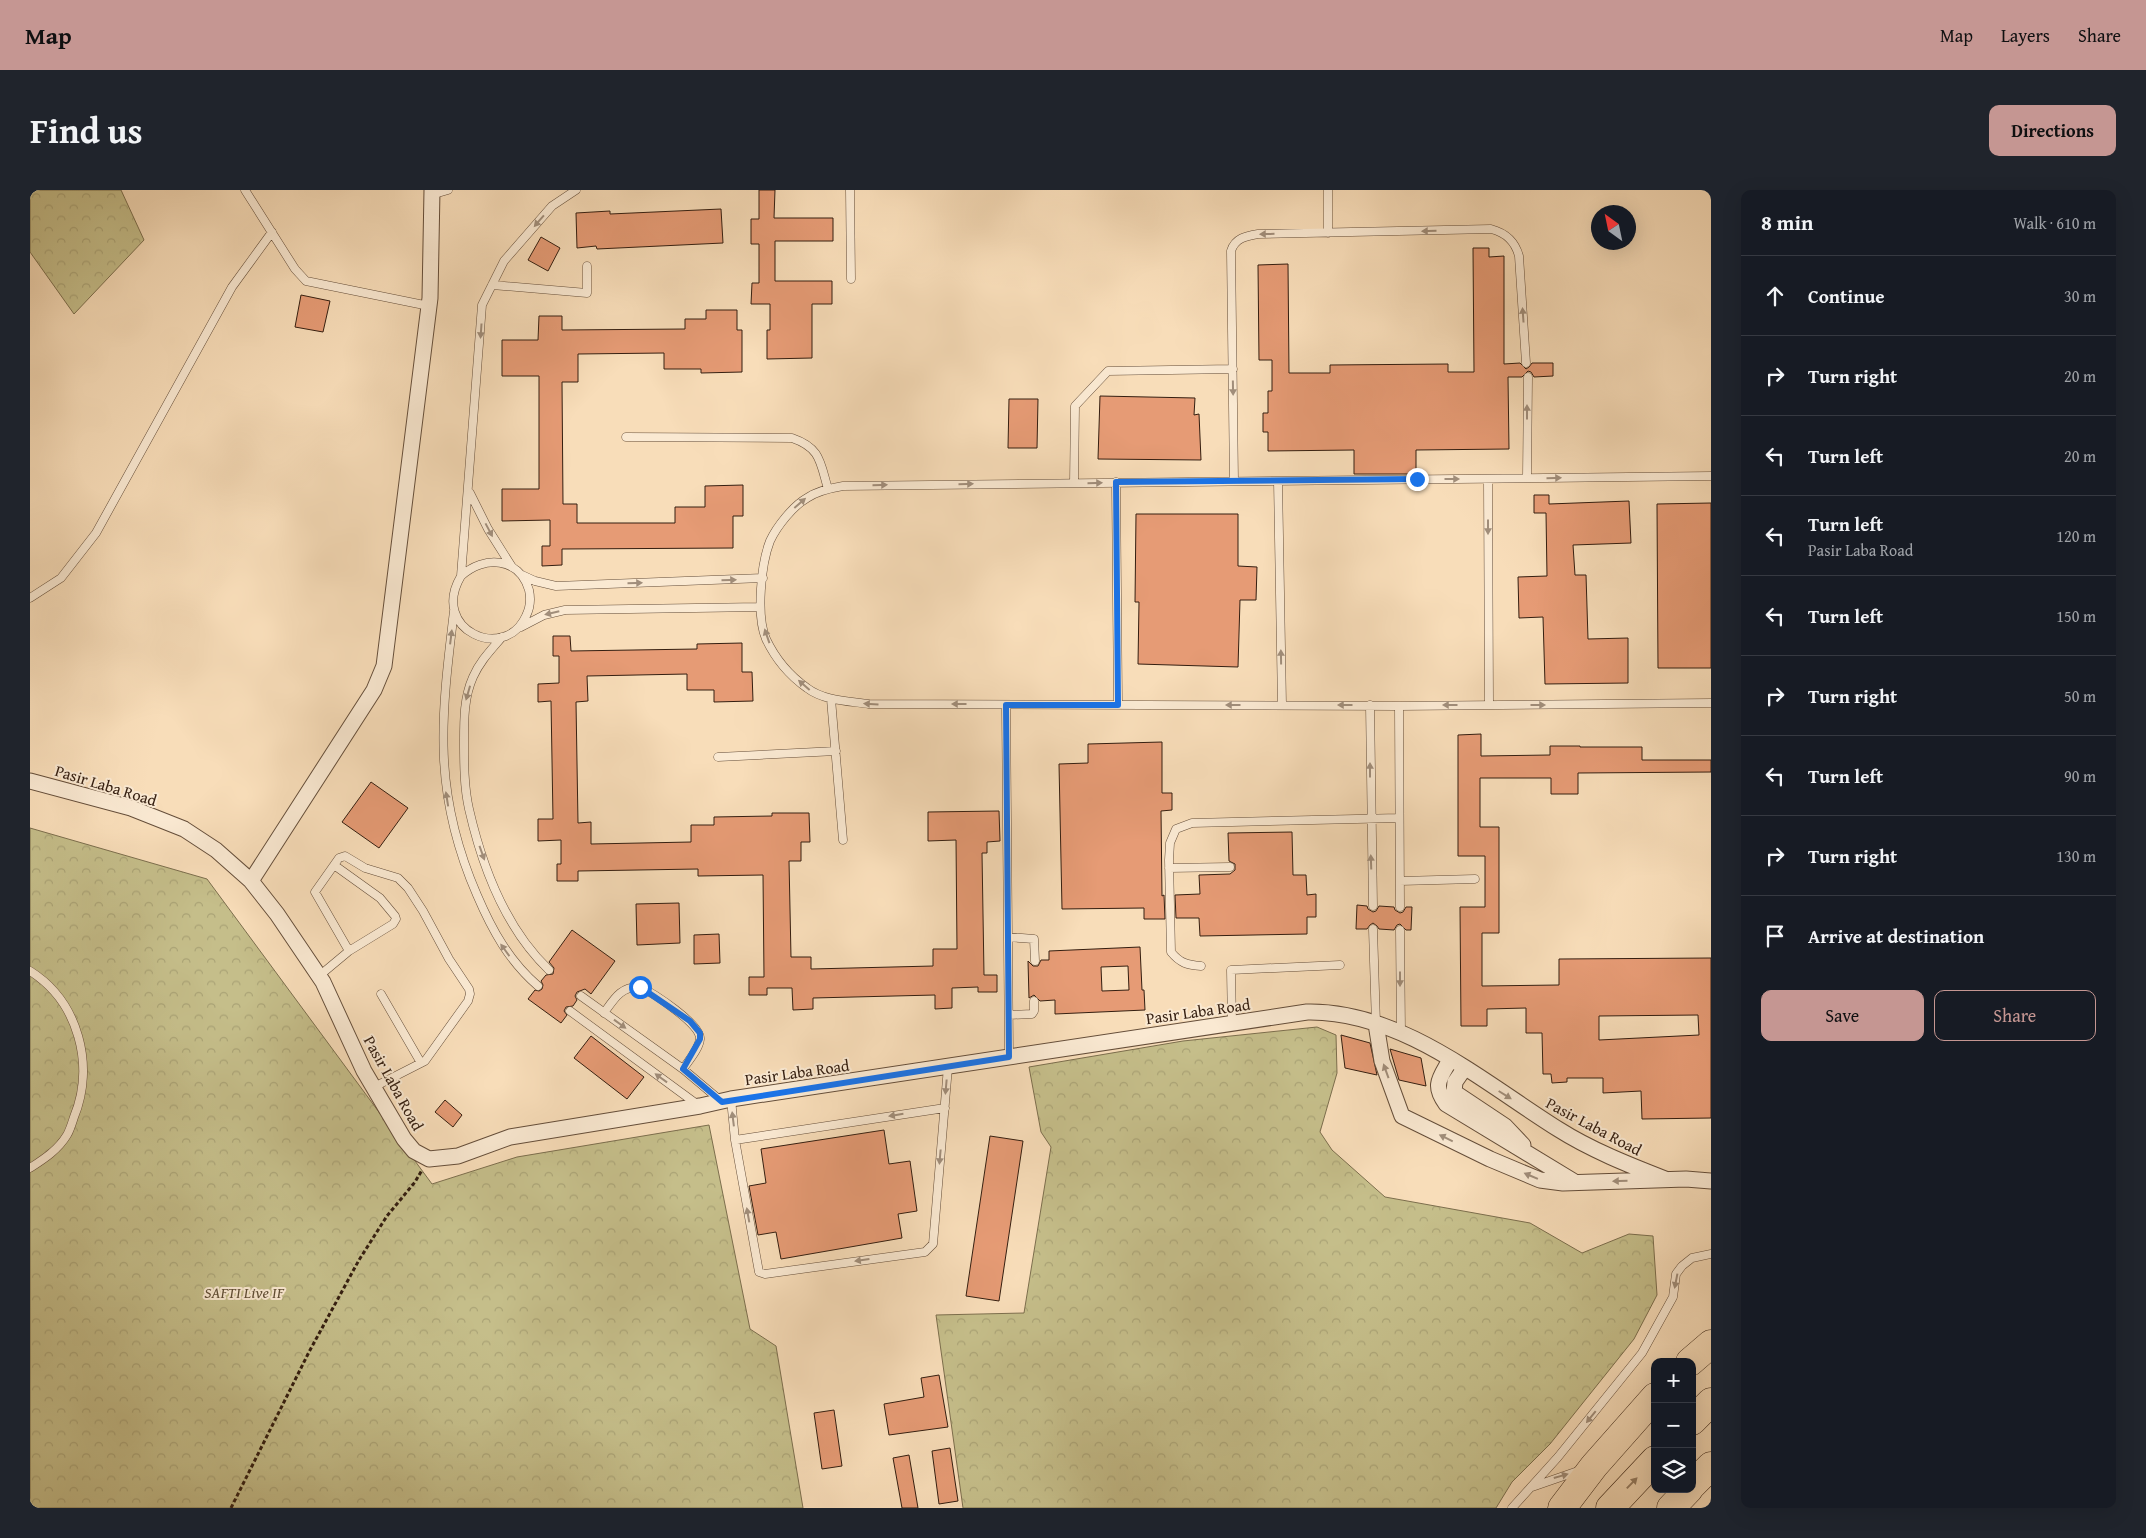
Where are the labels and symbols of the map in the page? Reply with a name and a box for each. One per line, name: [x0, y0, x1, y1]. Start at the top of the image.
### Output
north arrow: [1591, 205, 1636, 250]
one-way arrow: [533, 214, 544, 227]
one-way arrow: [1421, 227, 1437, 235]
one-way arrow: [1258, 230, 1274, 238]
one-way arrow: [1519, 306, 1527, 322]
one-way arrow: [476, 323, 484, 339]
one-way arrow: [1229, 380, 1237, 396]
one-way arrow: [1523, 404, 1531, 420]
route end: [1406, 468, 1429, 491]
one-way arrow: [1546, 474, 1562, 482]
one-way arrow: [1445, 475, 1461, 483]
one-way arrow: [1087, 479, 1103, 487]
one-way arrow: [959, 480, 975, 488]
one-way arrow: [872, 481, 888, 489]
one-way arrow: [793, 498, 806, 509]
one-way arrow: [1484, 520, 1492, 536]
one-way arrow: [485, 523, 493, 537]
one-way arrow: [721, 575, 737, 583]
one-way arrow: [628, 579, 644, 587]
one-way arrow: [544, 609, 559, 617]
one-way arrow: [762, 628, 770, 643]
one-way arrow: [447, 629, 455, 645]
one-way arrow: [1277, 648, 1285, 664]
one-way arrow: [797, 679, 810, 690]
one-way arrow: [464, 686, 472, 701]
one-way arrow: [863, 699, 879, 707]
one-way arrow: [950, 700, 966, 708]
one-way arrow: [1225, 701, 1241, 709]
one-way arrow: [1337, 701, 1353, 709]
one-way arrow: [1442, 701, 1458, 709]
one-way arrow: [1530, 701, 1546, 709]
street label: Pasir Laba Road: [52, 758, 160, 812]
one-way arrow: [1366, 762, 1374, 778]
one-way arrow: [443, 791, 451, 807]
one-way arrow: [478, 846, 486, 861]
one-way arrow: [1367, 854, 1375, 870]
one-way arrow: [500, 943, 510, 957]
one-way arrow: [1396, 971, 1404, 987]
route start: [629, 976, 652, 999]
street label: Pasir Laba Road: [1144, 992, 1252, 1030]
one-way arrow: [614, 1019, 627, 1029]
street label: Pasir Laba Road: [358, 1031, 430, 1135]
street label: Pasir Laba Road: [743, 1053, 851, 1091]
one-way arrow: [1382, 1063, 1390, 1078]
one-way arrow: [655, 1072, 668, 1083]
one-way arrow: [942, 1080, 950, 1096]
one-way arrow: [1498, 1090, 1511, 1100]
street label: Pasir Laba Road: [1542, 1091, 1647, 1162]
one-way arrow: [729, 1111, 737, 1127]
one-way arrow: [888, 1112, 904, 1120]
one-way arrow: [1439, 1133, 1453, 1141]
one-way arrow: [936, 1149, 944, 1165]
one-way arrow: [1524, 1172, 1538, 1180]
one-way arrow: [1611, 1177, 1627, 1185]
one-way arrow: [744, 1207, 752, 1223]
one-way arrow: [854, 1257, 870, 1265]
one-way arrow: [1671, 1273, 1679, 1289]
park label: SAFTI Live IF: [204, 1280, 285, 1304]
one-way arrow: [1586, 1410, 1597, 1423]
one-way arrow: [1553, 1472, 1568, 1480]
one-way arrow: [1626, 1477, 1638, 1489]

